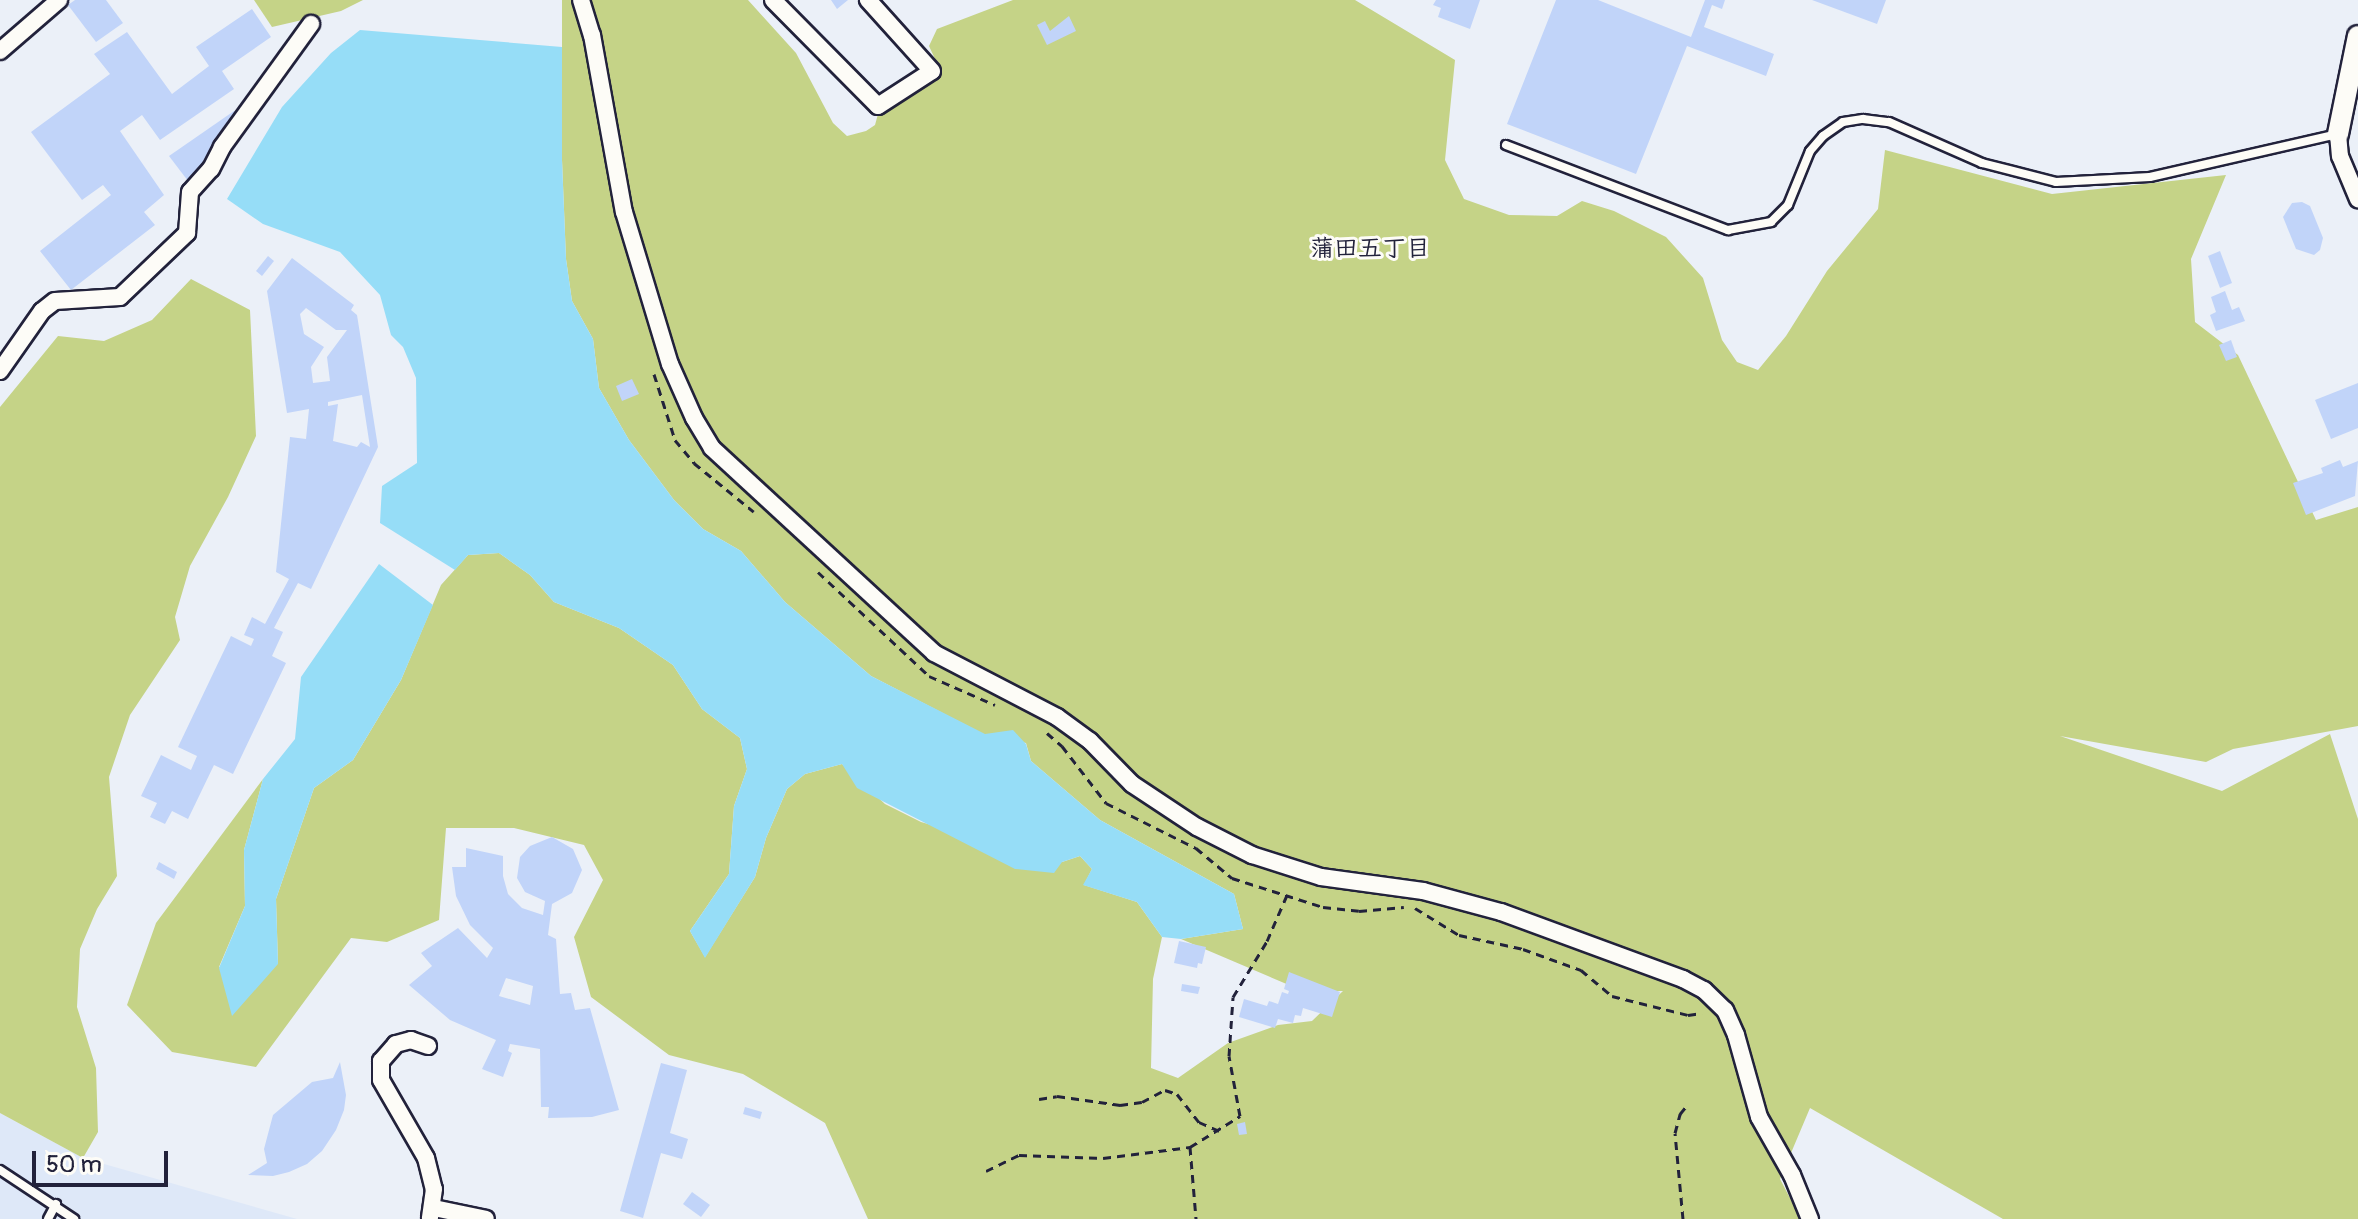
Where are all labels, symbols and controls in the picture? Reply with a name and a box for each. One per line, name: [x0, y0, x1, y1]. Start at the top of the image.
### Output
district label: 蒲田五丁目: [1310, 235, 1430, 263]
scale bar: [36, 1135, 172, 1185]
text: 50 m: [46, 1150, 102, 1179]

